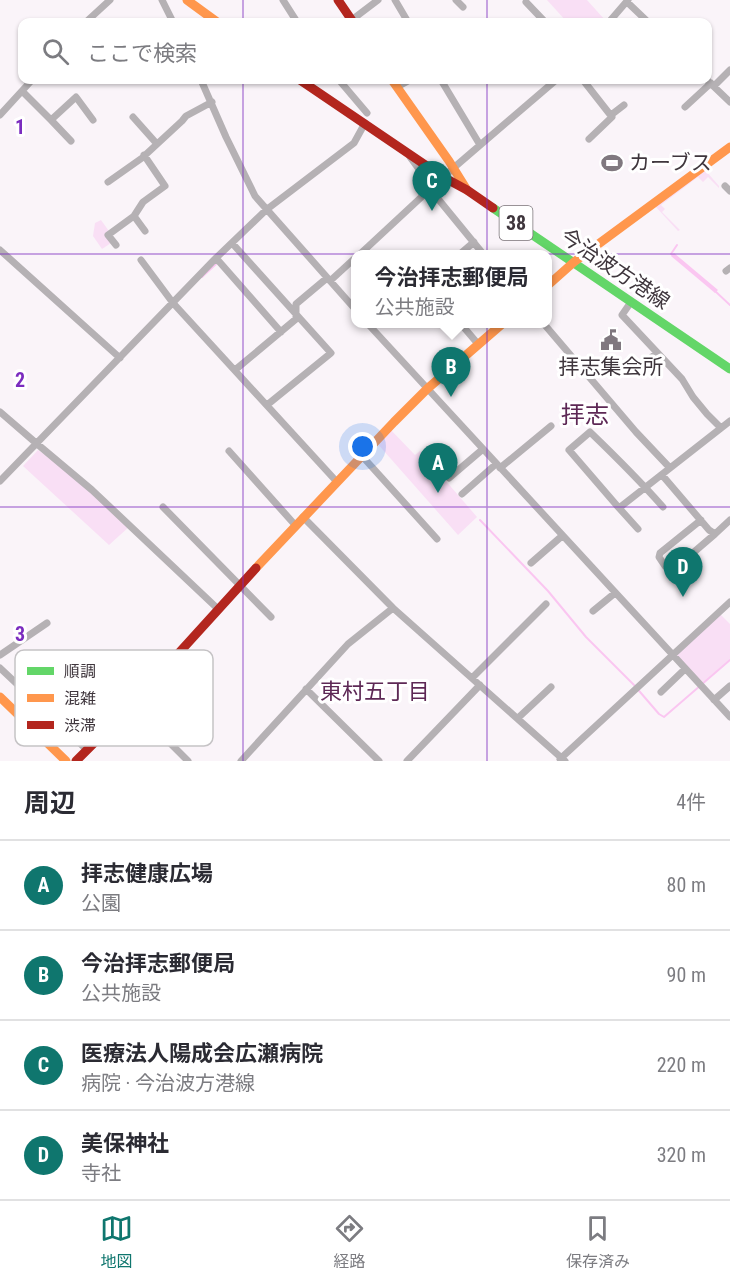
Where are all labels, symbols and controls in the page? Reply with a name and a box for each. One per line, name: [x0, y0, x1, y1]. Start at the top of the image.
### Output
search box: [18, 18, 712, 84]
icon: search: [39, 35, 72, 68]
text: ここで検索: [87, 41, 197, 66]
text: 1: [15, 115, 25, 139]
sports icon: カーブス: [600, 151, 624, 175]
place label: カーブス: [629, 151, 712, 175]
pin: C: [412, 162, 452, 211]
road number: 38: [500, 206, 532, 240]
street label: 今治波方港線: [556, 224, 674, 314]
popup: [351, 250, 552, 328]
text: 今治拝志郵便局: [374, 265, 529, 290]
text: 公共施設: [374, 295, 454, 319]
public building icon: 拝志集会所: [599, 328, 623, 352]
pin: B: [432, 348, 470, 397]
place label: 拝志集会所: [559, 355, 664, 379]
text: 2: [15, 368, 25, 392]
district label: 拝志: [561, 401, 609, 429]
your location: [348, 432, 377, 461]
pin: A: [418, 444, 458, 493]
pin: D: [664, 548, 702, 597]
text: 3: [15, 622, 25, 646]
legend: [15, 650, 213, 746]
text: 順調: [64, 662, 96, 681]
district label: 東村五丁目: [320, 679, 430, 704]
text: 混雑: [64, 689, 96, 708]
text: 渋滞: [64, 716, 96, 735]
text: 周辺: [24, 788, 76, 818]
text: 4件: [676, 790, 706, 814]
text: 拝志健康広場: [81, 861, 213, 886]
text: A: [38, 873, 49, 897]
text: 80 m: [667, 873, 706, 897]
text: 公園: [81, 891, 121, 915]
text: 今治拝志郵便局: [81, 951, 235, 976]
text: B: [38, 963, 49, 987]
text: 90 m: [667, 963, 706, 987]
text: 公共施設: [81, 981, 161, 1005]
text: 医療法人陽成会広瀬病院: [81, 1041, 323, 1066]
text: C: [38, 1053, 49, 1077]
text: 220 m: [657, 1053, 706, 1077]
text: 病院 · 今治波方港線: [81, 1071, 255, 1095]
text: 美保神社: [81, 1131, 169, 1156]
text: D: [38, 1143, 49, 1167]
text: 320 m: [657, 1143, 706, 1167]
text: 寺社: [81, 1161, 121, 1185]
tab: 地図: [100, 1212, 133, 1272]
tab: 経路: [333, 1212, 366, 1272]
tab: 保存済み: [566, 1212, 630, 1272]

